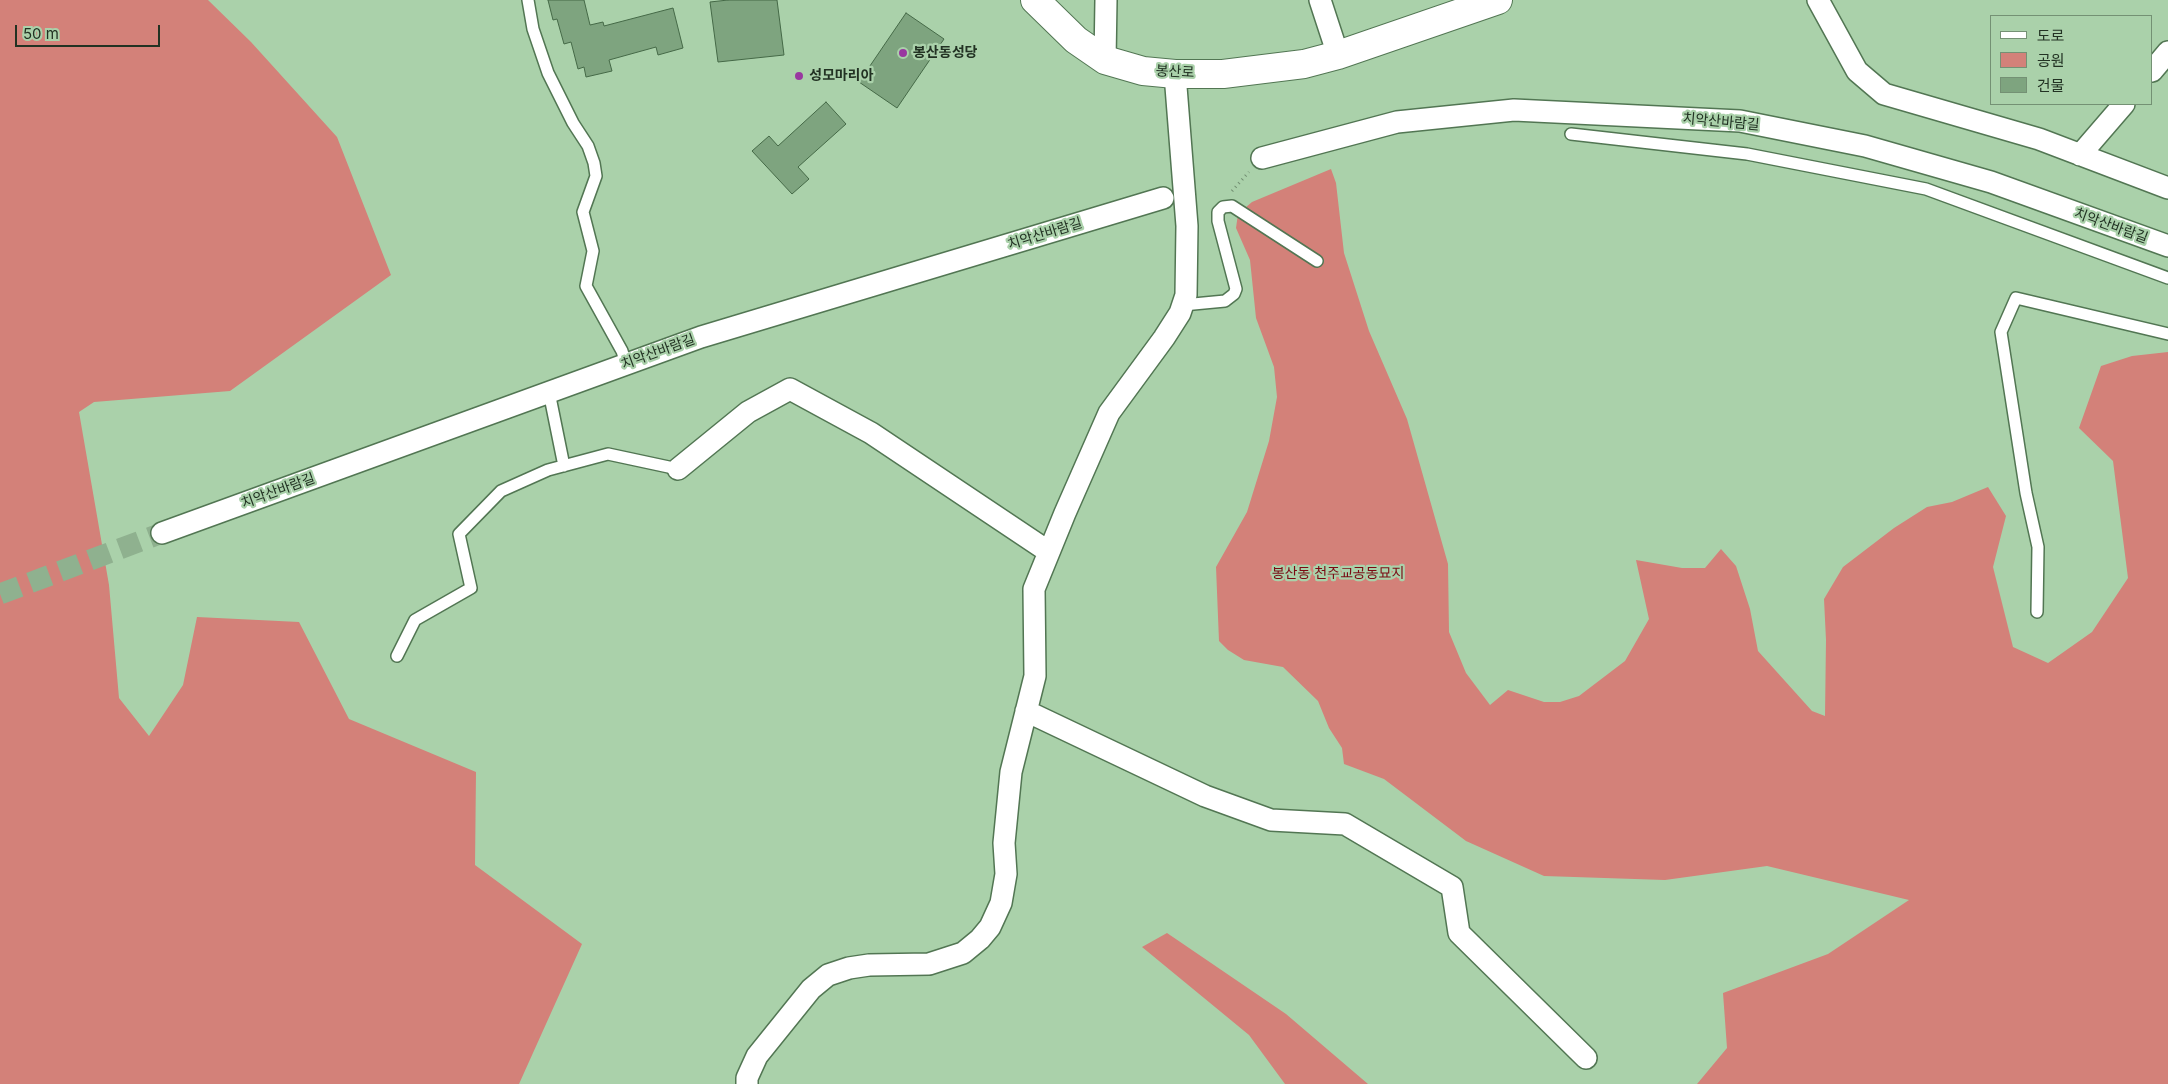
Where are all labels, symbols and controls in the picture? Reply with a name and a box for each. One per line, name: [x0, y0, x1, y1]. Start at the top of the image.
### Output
scale bar: [18, 15, 162, 47]
legend: [1990, 15, 2153, 105]
text: 50 m: [23, 24, 59, 43]
text: 도로: [2037, 26, 2065, 45]
place label: 봉산동성당: [913, 45, 977, 61]
marker: 봉산동성당: [897, 47, 909, 59]
text: 공원: [2037, 51, 2065, 70]
street label: 봉산로: [1155, 63, 1195, 81]
place label: 성모마리아: [809, 68, 873, 84]
marker: 성모마리아: [793, 70, 805, 82]
text: 건물: [2037, 76, 2065, 95]
street label: 치악산바람길: [1682, 110, 1760, 134]
street label: 치악산바람길: [2072, 205, 2150, 247]
street label: 치악산바람길: [1006, 215, 1084, 253]
street label: 치악산바람길: [619, 331, 697, 373]
street label: 치악산바람길: [239, 470, 317, 512]
park label: 봉산동 천주교공동묘지: [1272, 566, 1404, 582]

